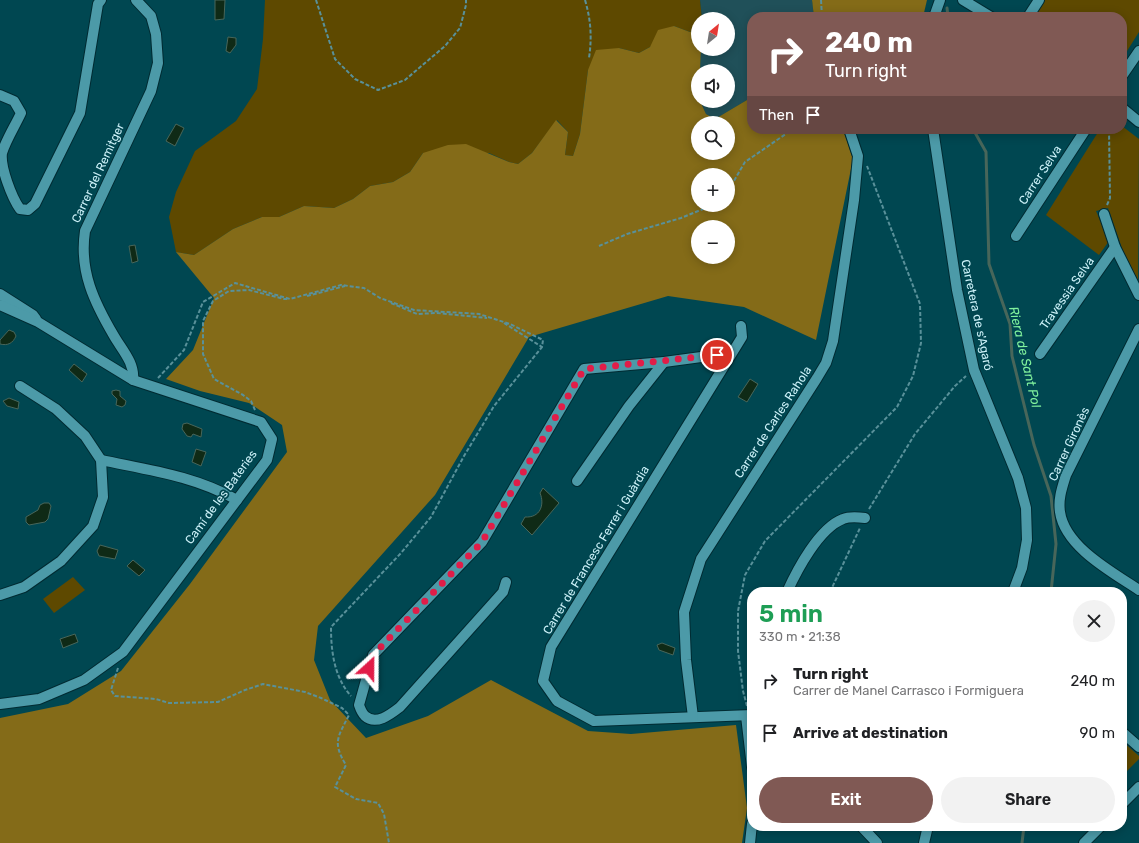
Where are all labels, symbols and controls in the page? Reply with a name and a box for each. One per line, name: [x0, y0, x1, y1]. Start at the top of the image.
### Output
north arrow: [691, 12, 735, 56]
map controls: [691, 12, 735, 264]
text: 240 m: [825, 26, 913, 59]
icon: right: [759, 28, 811, 80]
text: Turn right: [825, 60, 907, 82]
button: sound: [691, 64, 735, 108]
icon: arrive: [802, 104, 824, 126]
text: Then: [759, 106, 794, 124]
button: search: [691, 116, 735, 160]
street label: Carrer del Remitger: [69, 120, 127, 225]
street label: Carrer Selva: [1016, 143, 1064, 207]
button: +: [691, 168, 735, 212]
button: −: [691, 220, 735, 264]
street label: Travessia Selva: [1037, 254, 1097, 332]
street label: Carretera de s'Agaró: [958, 258, 996, 372]
water label: Riera de Sant Pol: [1006, 305, 1044, 410]
pin: [700, 338, 734, 372]
icon: arrive: [706, 344, 728, 366]
street label: Carrer de Carles Rahola: [732, 363, 814, 481]
street label: Carrer Gironès: [1046, 405, 1092, 483]
street label: Camí de les Bateries: [182, 447, 260, 547]
street label: Carrer de Francesc Ferrer i Guàrdia: [540, 463, 652, 637]
text: 5 min: [759, 600, 823, 628]
button: close: [1073, 600, 1115, 642]
text: 330 m · 21:38: [759, 629, 841, 644]
position arrow: [348, 647, 390, 689]
text: Turn right: [793, 665, 868, 683]
icon: right: [759, 670, 781, 692]
text: 240 m: [1070, 672, 1115, 690]
text: Carrer de Manel Carrasco i Formiguera: [793, 683, 1024, 698]
icon: arrive: [759, 722, 781, 744]
text: Arrive at destination: [793, 724, 948, 742]
text: 90 m: [1080, 724, 1115, 742]
button: Exit: [759, 777, 933, 823]
button: Share: [941, 777, 1115, 823]

